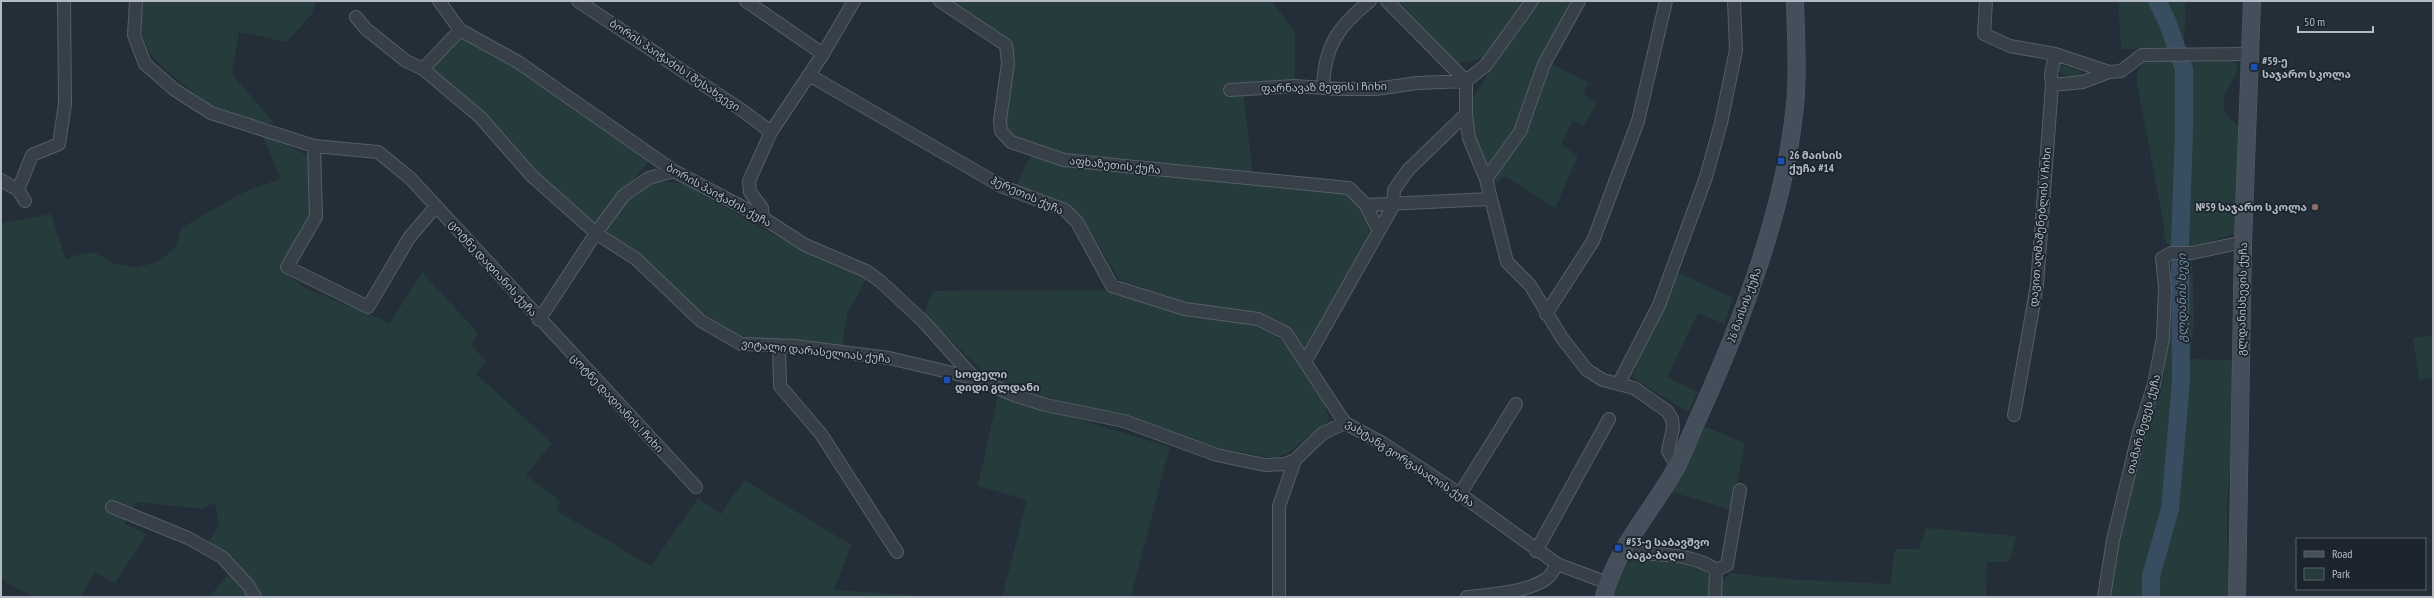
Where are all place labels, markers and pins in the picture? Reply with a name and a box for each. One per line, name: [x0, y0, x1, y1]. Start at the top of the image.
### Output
place label: #59-ე საჯარო სკოლა: [2262, 54, 2351, 81]
marker: #59-ე საჯარო სკოლა: [2249, 62, 2259, 72]
place label: 26 მაისის ქუჩა #14: [1789, 148, 1842, 175]
marker: 26 მაისის ქუჩა #14: [1776, 156, 1786, 166]
place label: №59 საჯარო სკოლა: [2196, 200, 2307, 214]
marker: №59 საჯარო სკოლა: [2310, 202, 2320, 212]
place label: სოფელი დიდი გლდანი: [955, 367, 1040, 394]
marker: სოფელი დიდი გლდანი: [942, 375, 952, 385]
place label: #53-ე საბავშვო ბაგა-ბაღი: [1626, 535, 1710, 562]
marker: #53-ე საბავშვო ბაგა-ბაღი: [1613, 543, 1623, 553]

